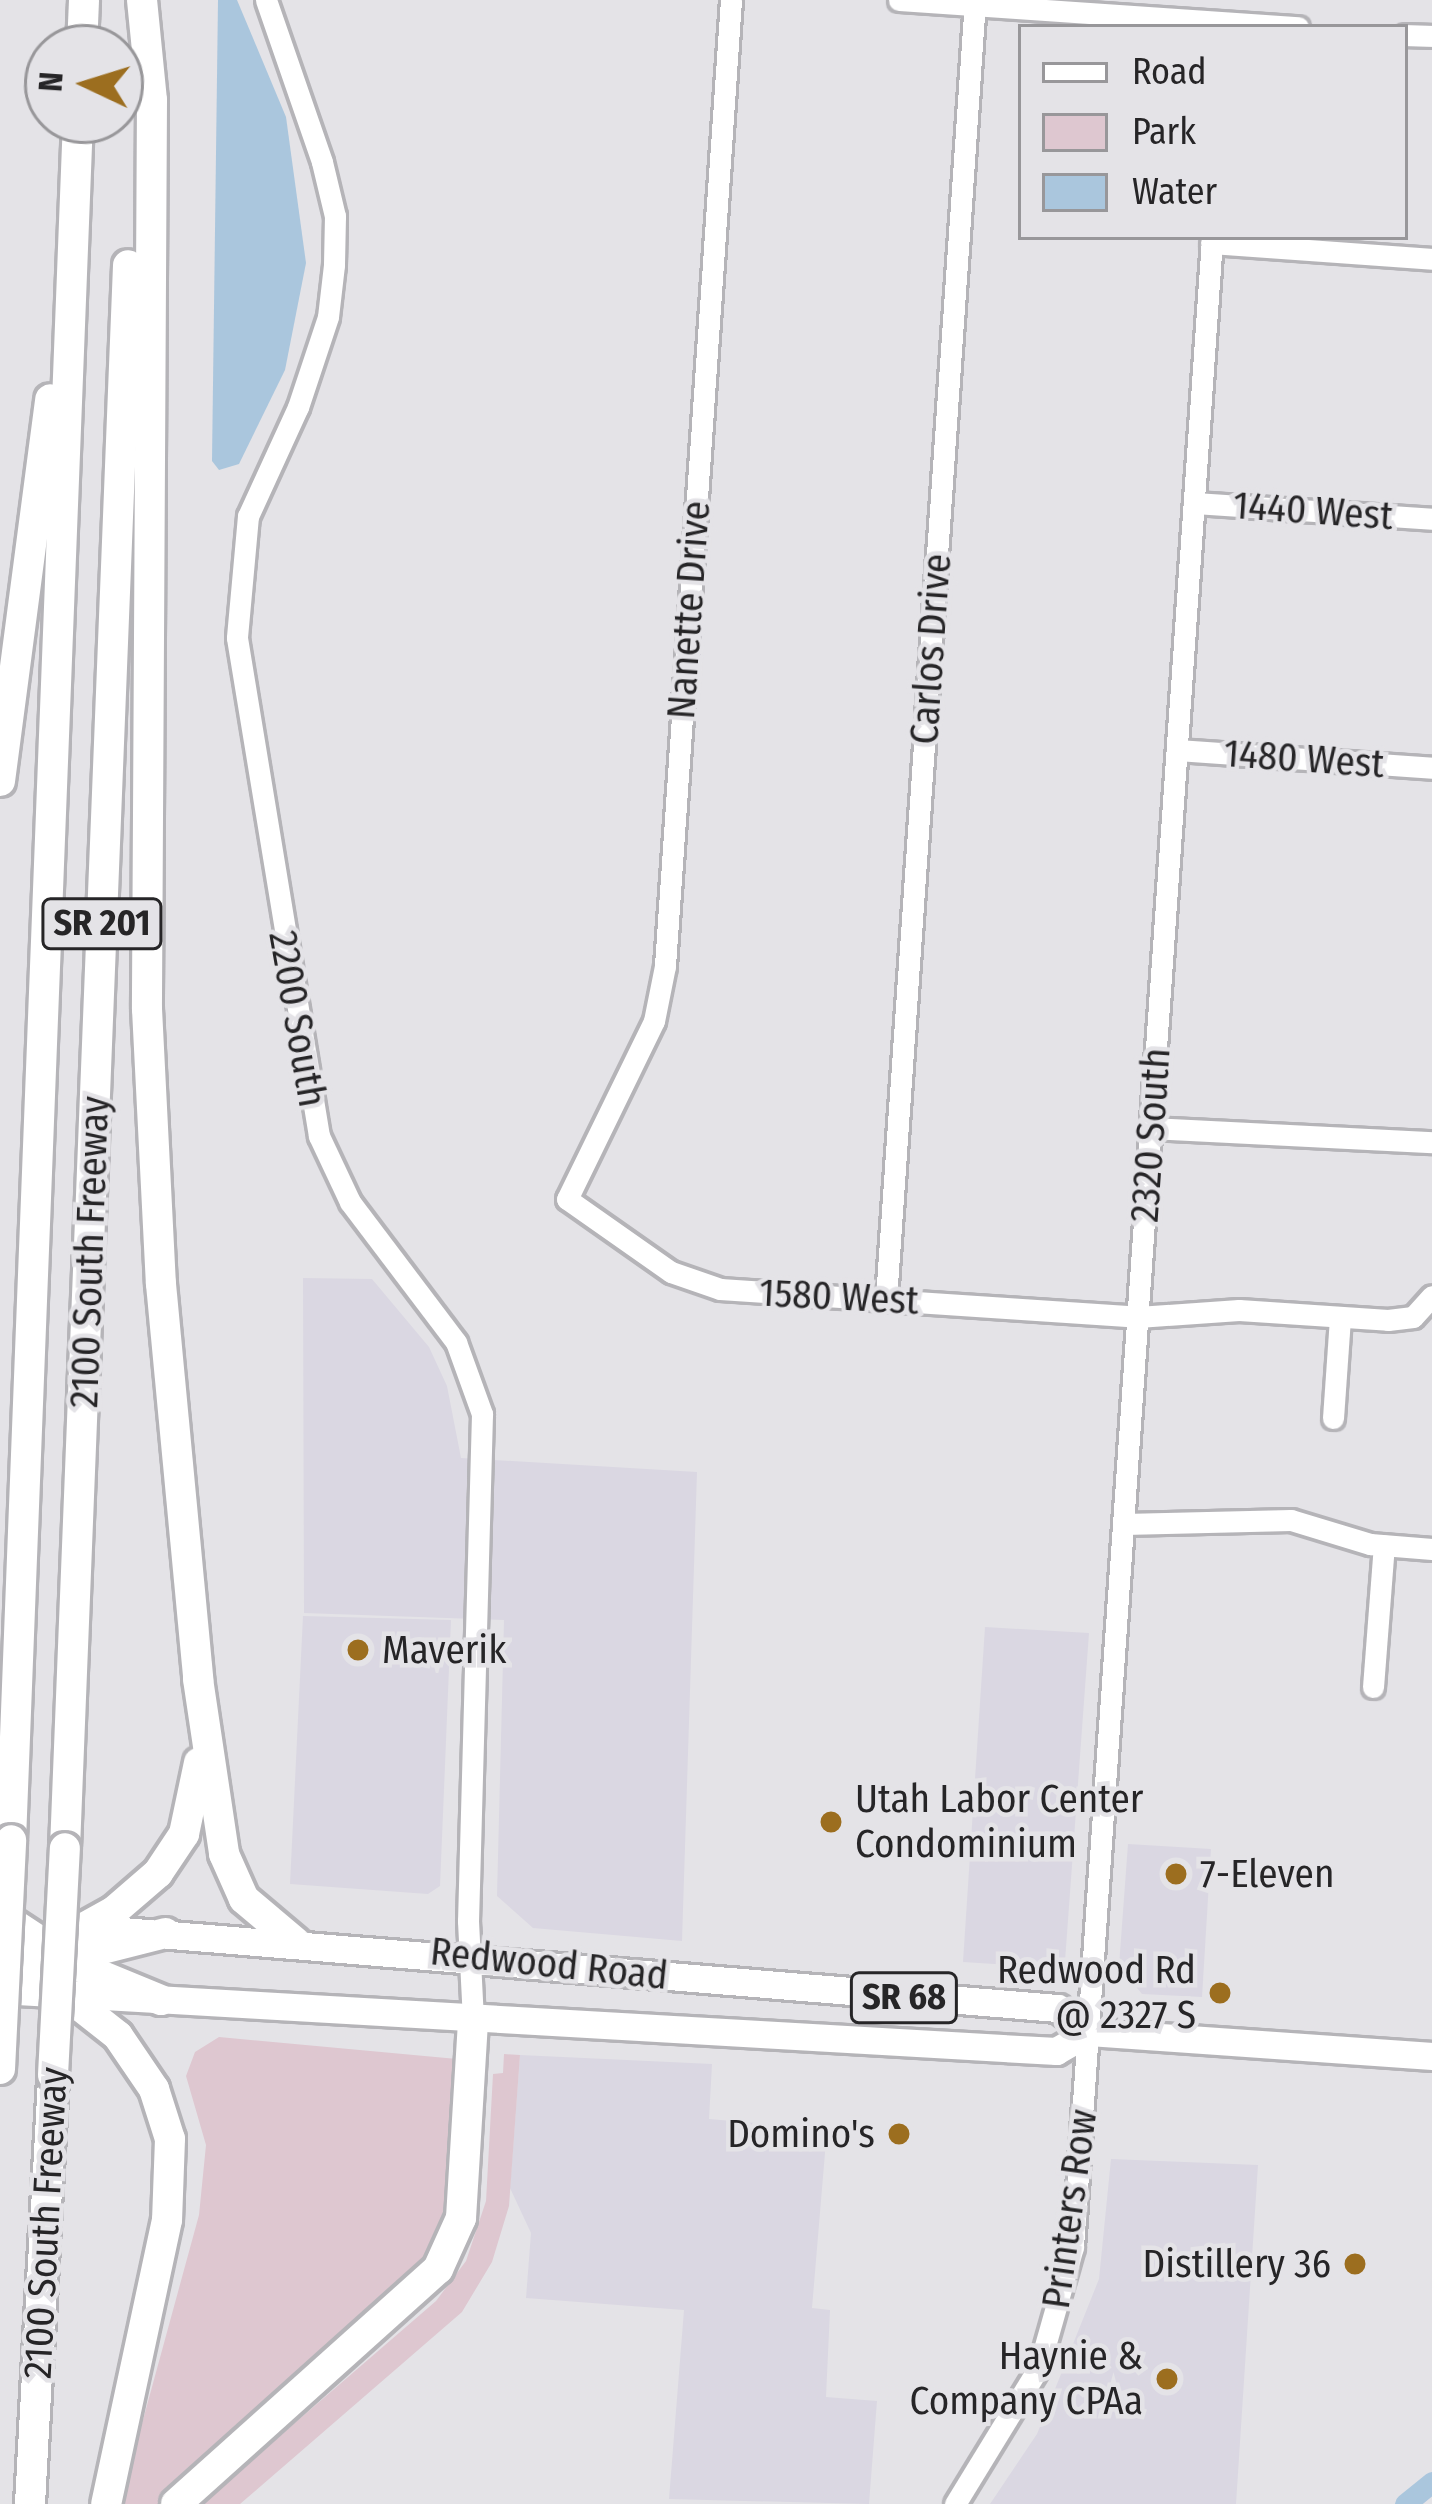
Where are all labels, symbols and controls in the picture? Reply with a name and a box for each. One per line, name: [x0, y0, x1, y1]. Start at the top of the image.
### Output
north arrow: [24, 24, 144, 144]
legend: [1018, 24, 1408, 240]
text: Road: [1132, 50, 1207, 94]
text: N: [30, 70, 72, 93]
text: Park: [1132, 110, 1196, 154]
text: Water: [1132, 170, 1217, 214]
street label: 1440 West: [1232, 482, 1394, 540]
street label: Nanette Drive: [658, 499, 720, 721]
street label: Carlos Drive: [901, 552, 961, 746]
street label: 1480 West: [1222, 730, 1386, 788]
road number: SR 201: [39, 894, 165, 954]
street label: 2200 South: [259, 927, 335, 1111]
street label: 2320 South: [1122, 1046, 1180, 1224]
street label: 2100 South Freeway: [61, 1095, 119, 1409]
street label: 1580 West: [758, 1269, 920, 1325]
place label: Maverik: [382, 1627, 506, 1673]
marker: Maverik: [345, 1637, 371, 1663]
place label: Utah Labor Center Condominium: [855, 1777, 1143, 1868]
marker: Utah Labor Center Condominium: [818, 1809, 844, 1835]
place label: 7-Eleven: [1200, 1851, 1334, 1897]
marker: 7-Eleven: [1163, 1861, 1189, 1887]
street label: Redwood Road: [428, 1928, 670, 2000]
place label: Redwood Rd @ 2327 S: [997, 1948, 1196, 2039]
road number: SR 68: [847, 1968, 961, 2028]
marker: Redwood Rd @ 2327 S: [1207, 1980, 1233, 2006]
street label: 2100 South Freeway: [14, 2066, 78, 2380]
street label: Printers Row: [1033, 2106, 1107, 2312]
place label: Domino's: [727, 2111, 875, 2157]
marker: Domino's: [886, 2121, 912, 2147]
place label: Distillery 36: [1143, 2241, 1331, 2287]
marker: Distillery 36: [1342, 2251, 1368, 2277]
place label: Haynie & Company CPAa: [910, 2334, 1143, 2425]
marker: Haynie & Company CPAa: [1154, 2366, 1180, 2392]

